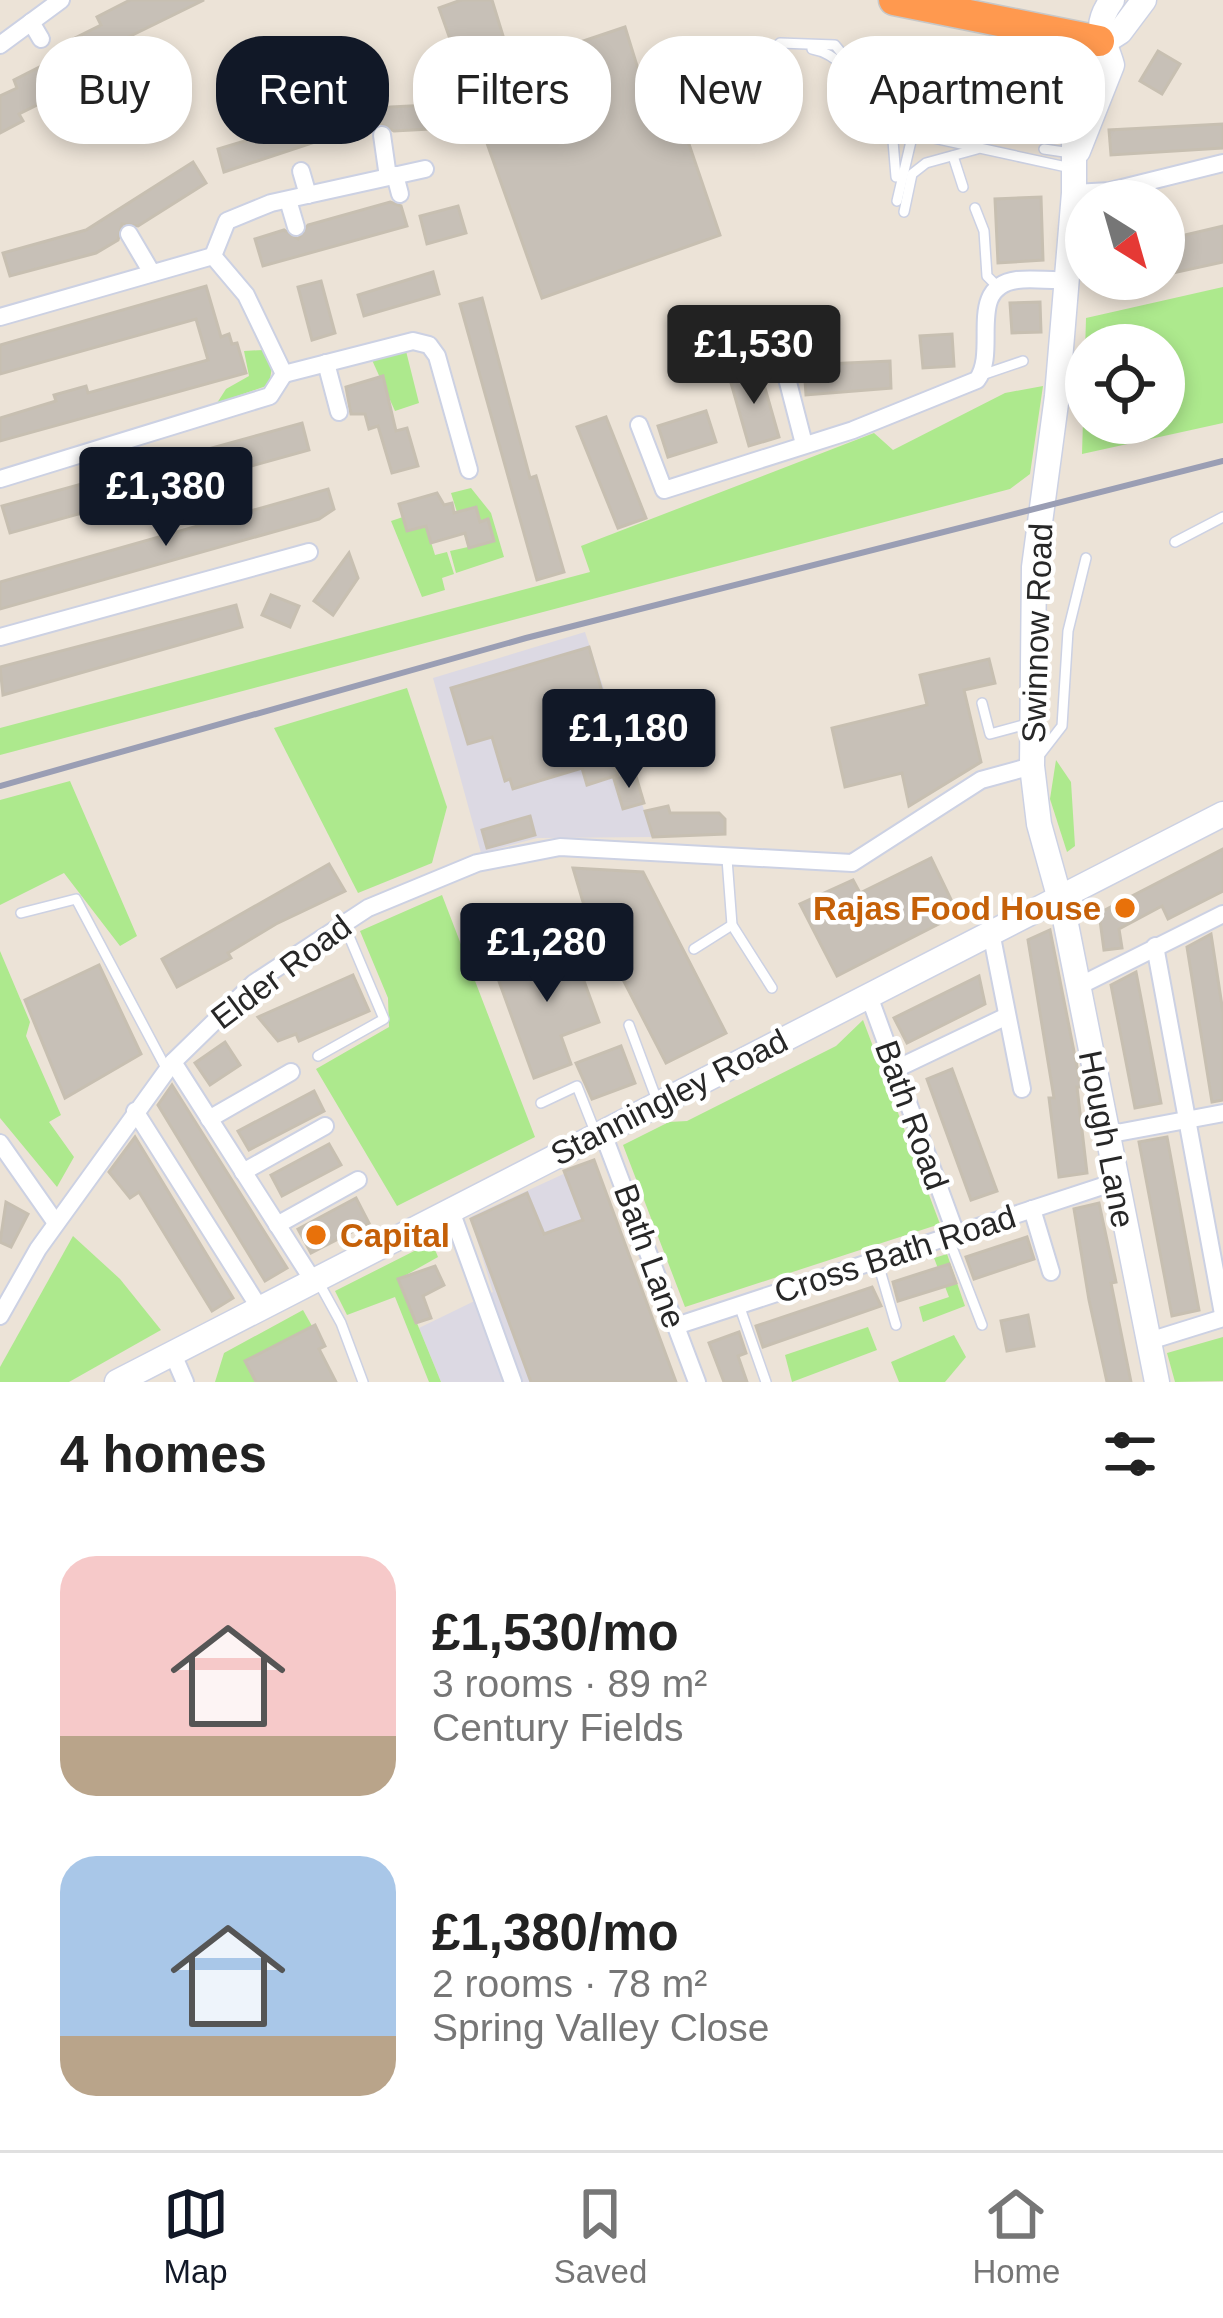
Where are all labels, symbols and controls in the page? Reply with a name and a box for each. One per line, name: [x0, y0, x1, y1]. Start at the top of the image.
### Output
chip: Buy: [36, 36, 192, 144]
chip: Rent: [216, 36, 389, 144]
chip: Filters: [413, 36, 611, 144]
chip: New: [635, 36, 803, 144]
chip: Apartment: [827, 36, 1105, 144]
north arrow: [1065, 180, 1185, 300]
map controls: [1065, 180, 1185, 444]
pin: £1,530: [656, 305, 852, 407]
text: £1,530: [694, 322, 814, 365]
button: locate: [1065, 324, 1185, 444]
pin: £1,380: [68, 447, 264, 549]
text: £1,380: [106, 464, 226, 507]
street label: Swinnow Road: [1015, 522, 1059, 744]
pin: £1,180: [531, 689, 727, 791]
text: £1,180: [569, 706, 689, 749]
place label: Rajas Food House: [813, 890, 1101, 927]
marker: Rajas Food House: [1112, 895, 1138, 921]
pin: £1,280: [449, 903, 645, 1005]
street label: Elder Road: [204, 908, 358, 1036]
text: £1,280: [487, 920, 607, 963]
street label: Stanningley Road: [545, 1021, 793, 1173]
street label: Bath Road: [868, 1035, 956, 1195]
street label: Hough Lane: [1072, 1047, 1142, 1231]
street label: Bath Lane: [607, 1179, 693, 1333]
street label: Cross Bath Road: [770, 1198, 1020, 1310]
place label: Capital: [340, 1217, 450, 1254]
marker: Capital: [303, 1222, 329, 1248]
icon: filters: [1097, 1421, 1163, 1487]
text: 4 homes: [60, 1426, 267, 1483]
icon: home: [156, 1604, 300, 1748]
text: £1,530/mo: [432, 1604, 679, 1661]
text: 3 rooms · 89 m²: [432, 1662, 707, 1705]
text: Century Fields: [432, 1706, 683, 1749]
icon: home: [156, 1904, 300, 2048]
text: £1,380/mo: [432, 1904, 679, 1961]
text: 2 rooms · 78 m²: [432, 1962, 707, 2005]
text: Spring Valley Close: [432, 2006, 769, 2049]
tab: Map: [163, 2181, 229, 2291]
tab: Saved: [554, 2181, 647, 2291]
tab: Home: [972, 2181, 1060, 2291]

